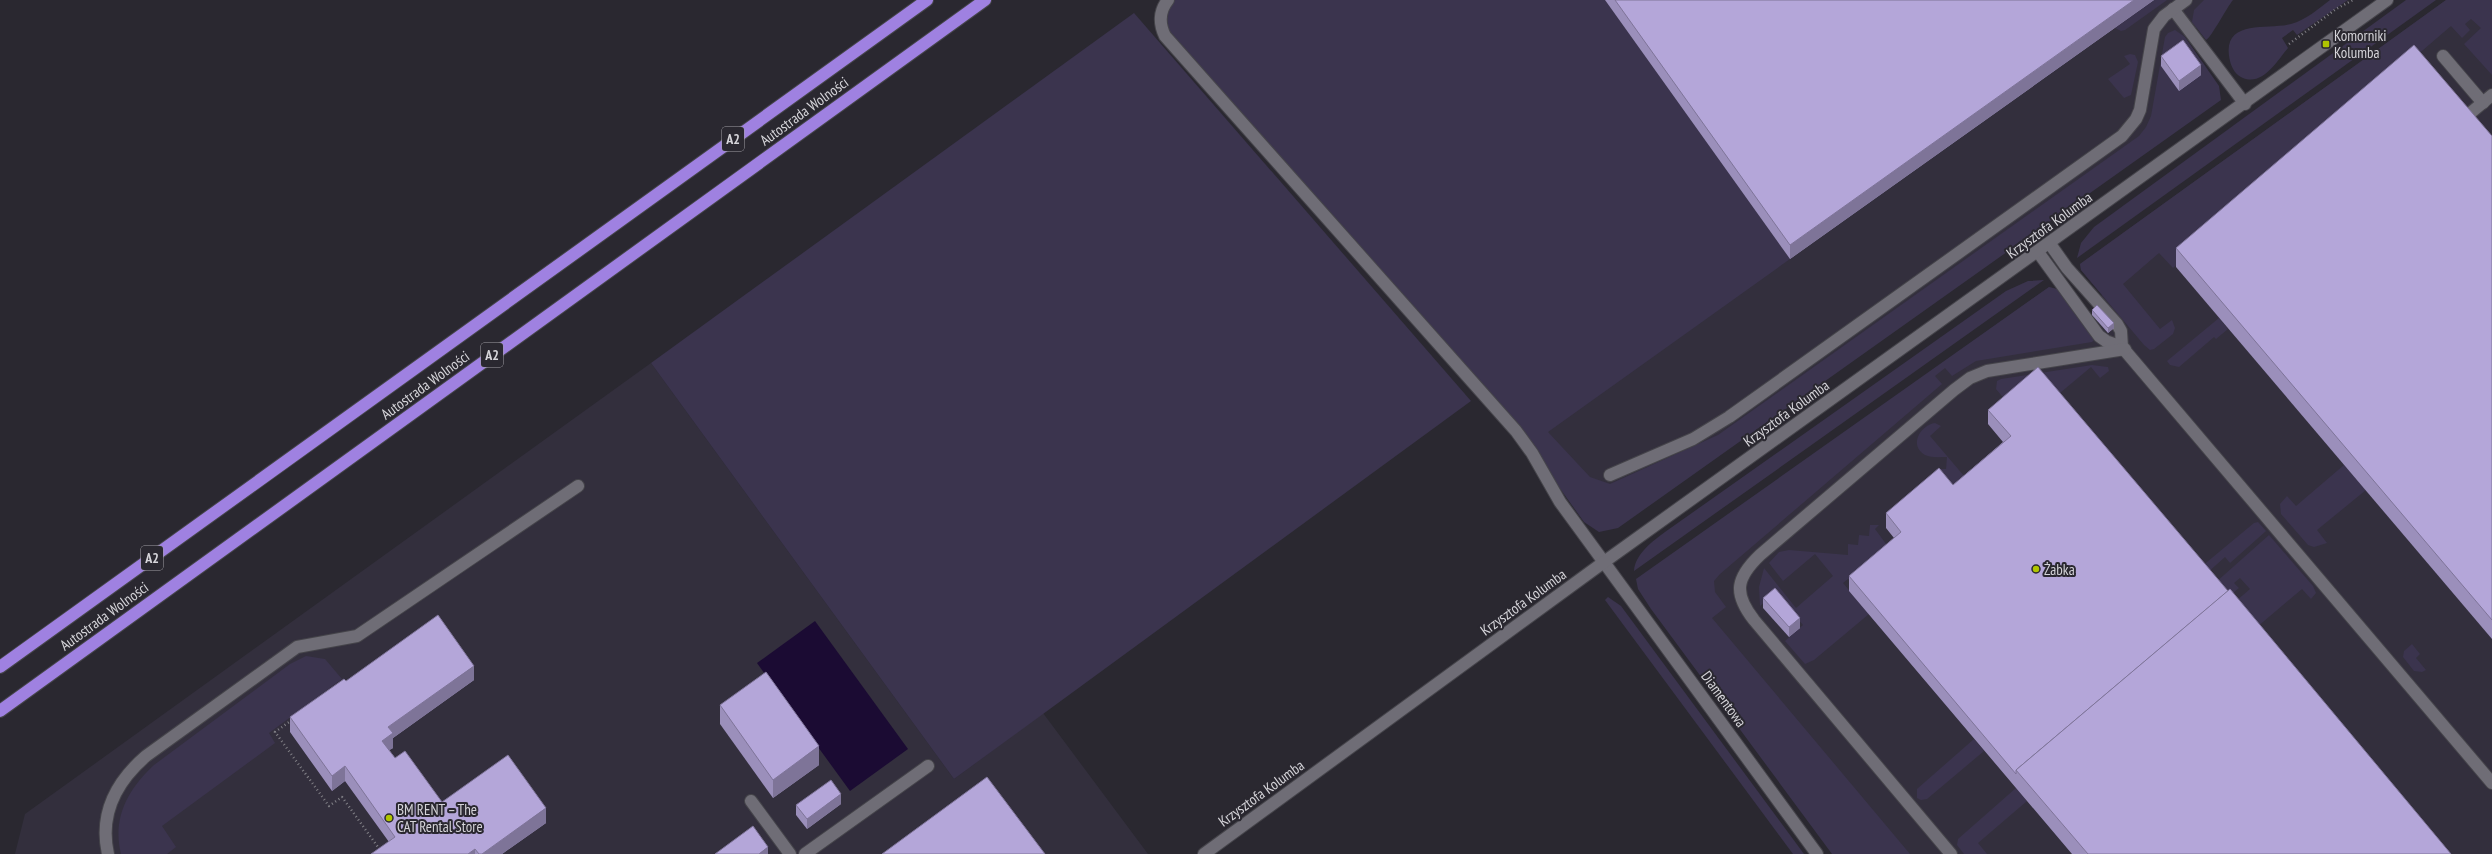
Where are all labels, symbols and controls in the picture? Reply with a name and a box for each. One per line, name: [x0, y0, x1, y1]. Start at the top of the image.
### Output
place label: Komorniki Kolumba: [2334, 26, 2387, 62]
marker: Komorniki Kolumba: [2321, 39, 2331, 49]
street label: Autostrada Wolności: [756, 72, 852, 150]
road number: A2: [722, 127, 744, 151]
street label: Krzysztofa Kolumba: [2002, 187, 2096, 263]
road number: A2: [481, 343, 503, 367]
street label: Autostrada Wolności: [377, 346, 473, 424]
street label: Krzysztofa Kolumba: [1739, 375, 1833, 451]
road number: A2: [141, 546, 163, 570]
place label: Żabka: [2044, 560, 2075, 579]
street label: Krzysztofa Kolumba: [1476, 564, 1570, 640]
marker: Żabka: [2031, 564, 2041, 574]
street label: Autostrada Wolności: [56, 577, 152, 655]
street label: Diamentowa: [1697, 667, 1751, 731]
street label: Krzysztofa Kolumba: [1214, 755, 1308, 831]
place label: BM RENT – The CAT Rental Store: [397, 800, 483, 836]
marker: BM RENT – The CAT Rental Store: [384, 813, 394, 823]

